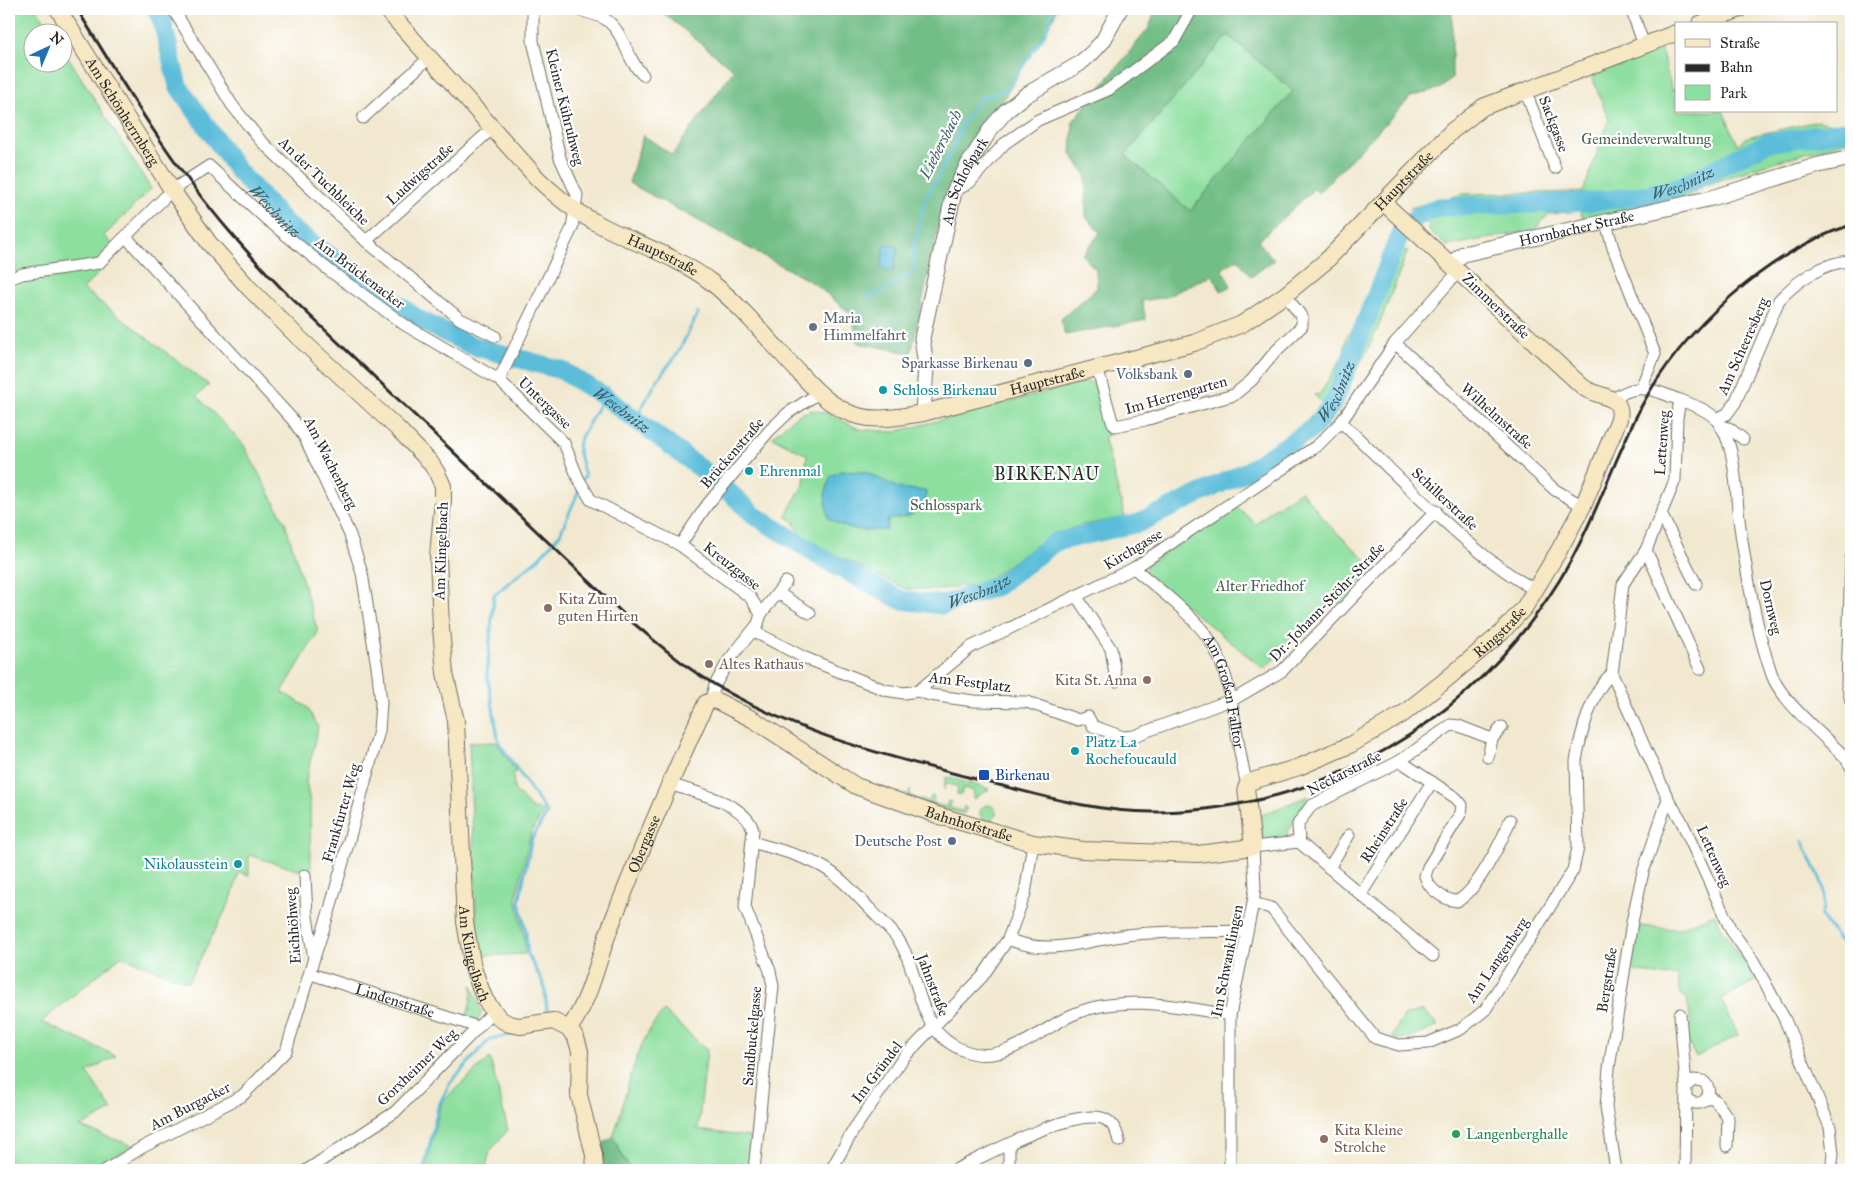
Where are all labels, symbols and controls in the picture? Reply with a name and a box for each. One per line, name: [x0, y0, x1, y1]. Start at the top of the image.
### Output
north arrow: [22, 22, 72, 72]
legend: [1675, 22, 1838, 112]
text: N: [47, 29, 67, 49]
text: Straße: [1720, 34, 1760, 52]
street label: Kleiner Kühruhweg: [542, 47, 588, 168]
street label: Am Schönherrnberg: [81, 53, 164, 170]
text: Bahn: [1720, 58, 1753, 76]
text: Park: [1720, 84, 1747, 102]
street label: Sackgasse: [1535, 93, 1573, 155]
water label: Liebersbach: [915, 107, 966, 183]
park label: Gemeindeverwaltung: [1581, 130, 1712, 148]
street label: An der Tuchbleiche: [274, 132, 373, 229]
street label: Am Schloßpark: [938, 134, 992, 227]
street label: Ludwigstraße: [383, 139, 457, 209]
street label: Hauptstraße: [1370, 147, 1437, 215]
water label: Weschnitz: [1650, 162, 1718, 203]
water label: Weschnitz: [245, 181, 304, 242]
street label: Hornbacher Straße: [1517, 207, 1636, 250]
street label: Hauptstraße: [624, 230, 702, 280]
street label: Am Brückenacker: [310, 233, 409, 313]
street label: Zimmerstraße: [1458, 269, 1534, 343]
street label: Am Scheeresberg: [1713, 293, 1773, 399]
place label: Maria Himmelfahrt: [823, 309, 907, 344]
marker: Maria Himmelfahrt: [807, 321, 819, 333]
place label: Sparkasse Birkenau: [901, 354, 1018, 372]
marker: Sparkasse Birkenau: [1022, 357, 1034, 369]
water label: Weschnitz: [1313, 358, 1359, 426]
street label: Hauptstraße: [1008, 363, 1087, 399]
place label: Volksbank: [1115, 365, 1178, 383]
marker: Volksbank: [1182, 368, 1194, 380]
street label: Im Herrengarten: [1123, 372, 1229, 418]
street label: Untergasse: [515, 373, 575, 433]
street label: Wilhelmstraße: [1457, 379, 1537, 453]
place label: Schloss Birkenau: [893, 381, 997, 399]
water label: Weschnitz: [590, 383, 654, 437]
marker: Schloss Birkenau: [877, 384, 889, 396]
street label: Lettenweg: [1651, 409, 1673, 476]
street label: Am Wachenberg: [300, 413, 362, 513]
street label: Brückenstraße: [696, 414, 768, 492]
place label: Ehrenmal: [759, 462, 822, 480]
district label: BIRKENAU: [994, 463, 1100, 485]
street label: Schillerstraße: [1408, 464, 1482, 534]
marker: Ehrenmal: [743, 465, 755, 477]
park label: Schlosspark: [910, 496, 982, 514]
street label: Am Klingelbach: [430, 501, 452, 602]
street label: Kirchgasse: [1100, 524, 1166, 574]
street label: Kreuzgasse: [700, 538, 764, 594]
street label: Dr.-Johann-Stöhr-Straße: [1266, 539, 1389, 666]
water label: Weschnitz: [945, 570, 1015, 613]
park label: Alter Friedhof: [1215, 577, 1307, 595]
street label: Dornweg: [1756, 578, 1786, 637]
place label: Kita Zum guten Hirten: [558, 590, 638, 625]
marker: Kita Zum guten Hirten: [542, 602, 554, 614]
street label: Ringstraße: [1469, 603, 1530, 662]
street label: Am Großen Falltor: [1199, 630, 1248, 750]
place label: Altes Rathaus: [718, 655, 804, 673]
marker: Altes Rathaus: [703, 658, 715, 670]
street label: Am Festplatz: [927, 668, 1012, 696]
place label: Kita St. Anna: [1054, 671, 1138, 689]
marker: Kita St. Anna: [1141, 674, 1153, 686]
place label: Platz La Rochefoucauld: [1085, 733, 1177, 768]
marker: Platz La Rochefoucauld: [1069, 745, 1081, 757]
street label: Neckarstraße: [1304, 747, 1384, 799]
street label: Frankfurter Weg: [318, 760, 364, 865]
place label: Birkenau: [995, 766, 1050, 784]
marker: Birkenau: [977, 768, 991, 782]
street label: Rheinstraße: [1356, 794, 1412, 866]
street label: Bahnhofstraße: [923, 802, 1015, 846]
street label: Obergasse: [624, 812, 664, 876]
street label: Lettenweg: [1693, 823, 1736, 890]
place label: Deutsche Post: [854, 832, 943, 850]
marker: Deutsche Post: [946, 835, 958, 847]
place label: Nikolausstein: [144, 855, 228, 873]
marker: Nikolausstein: [232, 858, 244, 870]
street label: Eichhöhweg: [281, 886, 305, 965]
street label: Im Schwanklingen: [1207, 903, 1247, 1019]
street label: Am Klingelbach: [455, 904, 494, 1005]
street label: Am Langenberg: [1461, 913, 1533, 1007]
street label: Bergstraße: [1593, 946, 1621, 1014]
street label: Jahnstraße: [911, 949, 953, 1019]
street label: Lindenstraße: [353, 980, 437, 1022]
street label: Sandbuckelgasse: [739, 985, 765, 1087]
street label: Gorxheimer Weg: [373, 1024, 461, 1110]
street label: Im Gründel: [848, 1037, 907, 1107]
street label: Am Burgacker: [146, 1078, 234, 1134]
place label: Kita Kleine Strolche: [1334, 1121, 1403, 1156]
place label: Langenberghalle: [1466, 1125, 1568, 1143]
marker: Langenberghalle: [1450, 1128, 1462, 1140]
marker: Kita Kleine Strolche: [1318, 1133, 1330, 1145]

